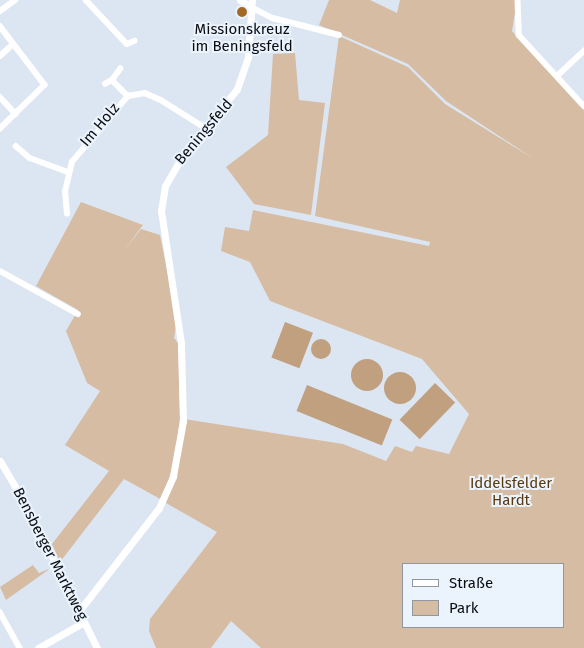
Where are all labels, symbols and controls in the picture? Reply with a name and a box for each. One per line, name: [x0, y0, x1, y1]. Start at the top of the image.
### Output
marker: Missionskreuz im Beningsfeld: [236, 6, 248, 18]
place label: Missionskreuz im Beningsfeld: [191, 20, 293, 55]
street label: Beningsfeld: [171, 96, 237, 168]
street label: Im Holz: [77, 100, 123, 150]
park label: Iddelsfelder Hardt: [470, 474, 552, 509]
street label: Bensberger Marktweg: [9, 485, 91, 623]
legend: [402, 563, 564, 628]
text: Straße: [449, 574, 493, 592]
text: Park: [449, 599, 479, 617]

